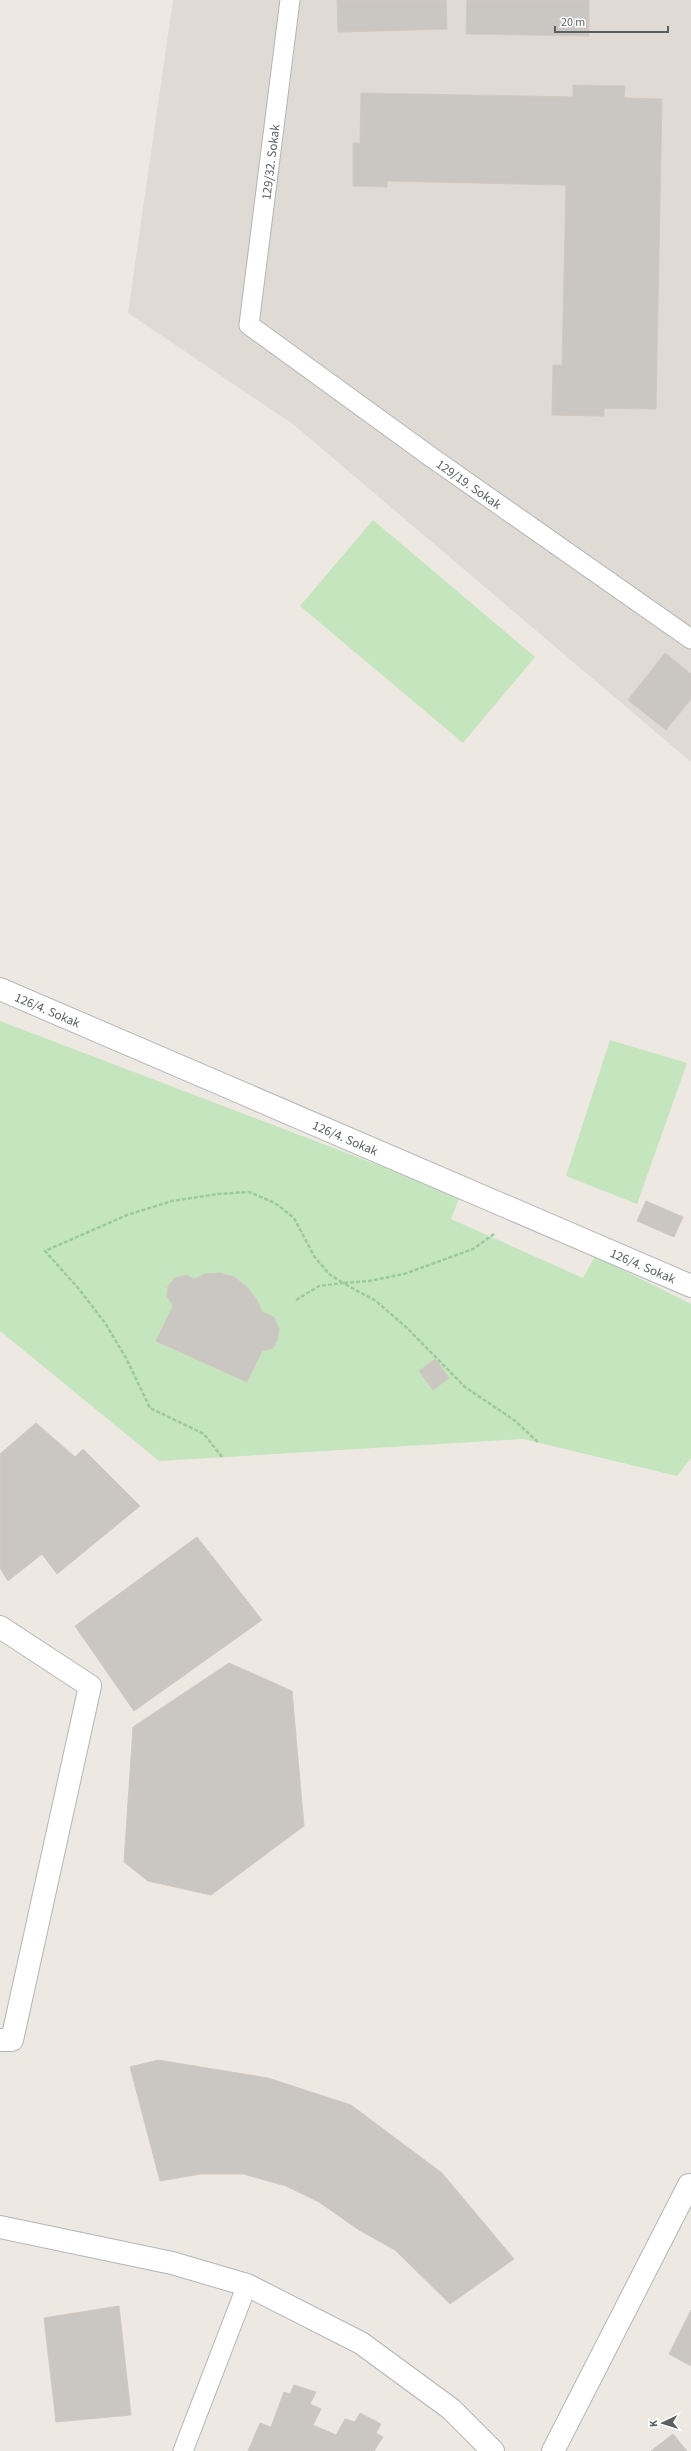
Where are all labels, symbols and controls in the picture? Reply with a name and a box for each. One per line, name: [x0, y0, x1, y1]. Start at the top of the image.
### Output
scale bar: [555, 8, 668, 34]
text: 20 m: [561, 14, 585, 31]
street label: 129/32. Sokak: [257, 123, 285, 201]
street label: 129/19. Sokak: [432, 455, 505, 514]
street label: 126/4. Sokak: [12, 988, 83, 1033]
street label: 126/4. Sokak: [310, 1116, 381, 1161]
street label: 126/4. Sokak: [607, 1244, 679, 1289]
north arrow: [643, 2403, 683, 2443]
text: K: [646, 2420, 661, 2428]

